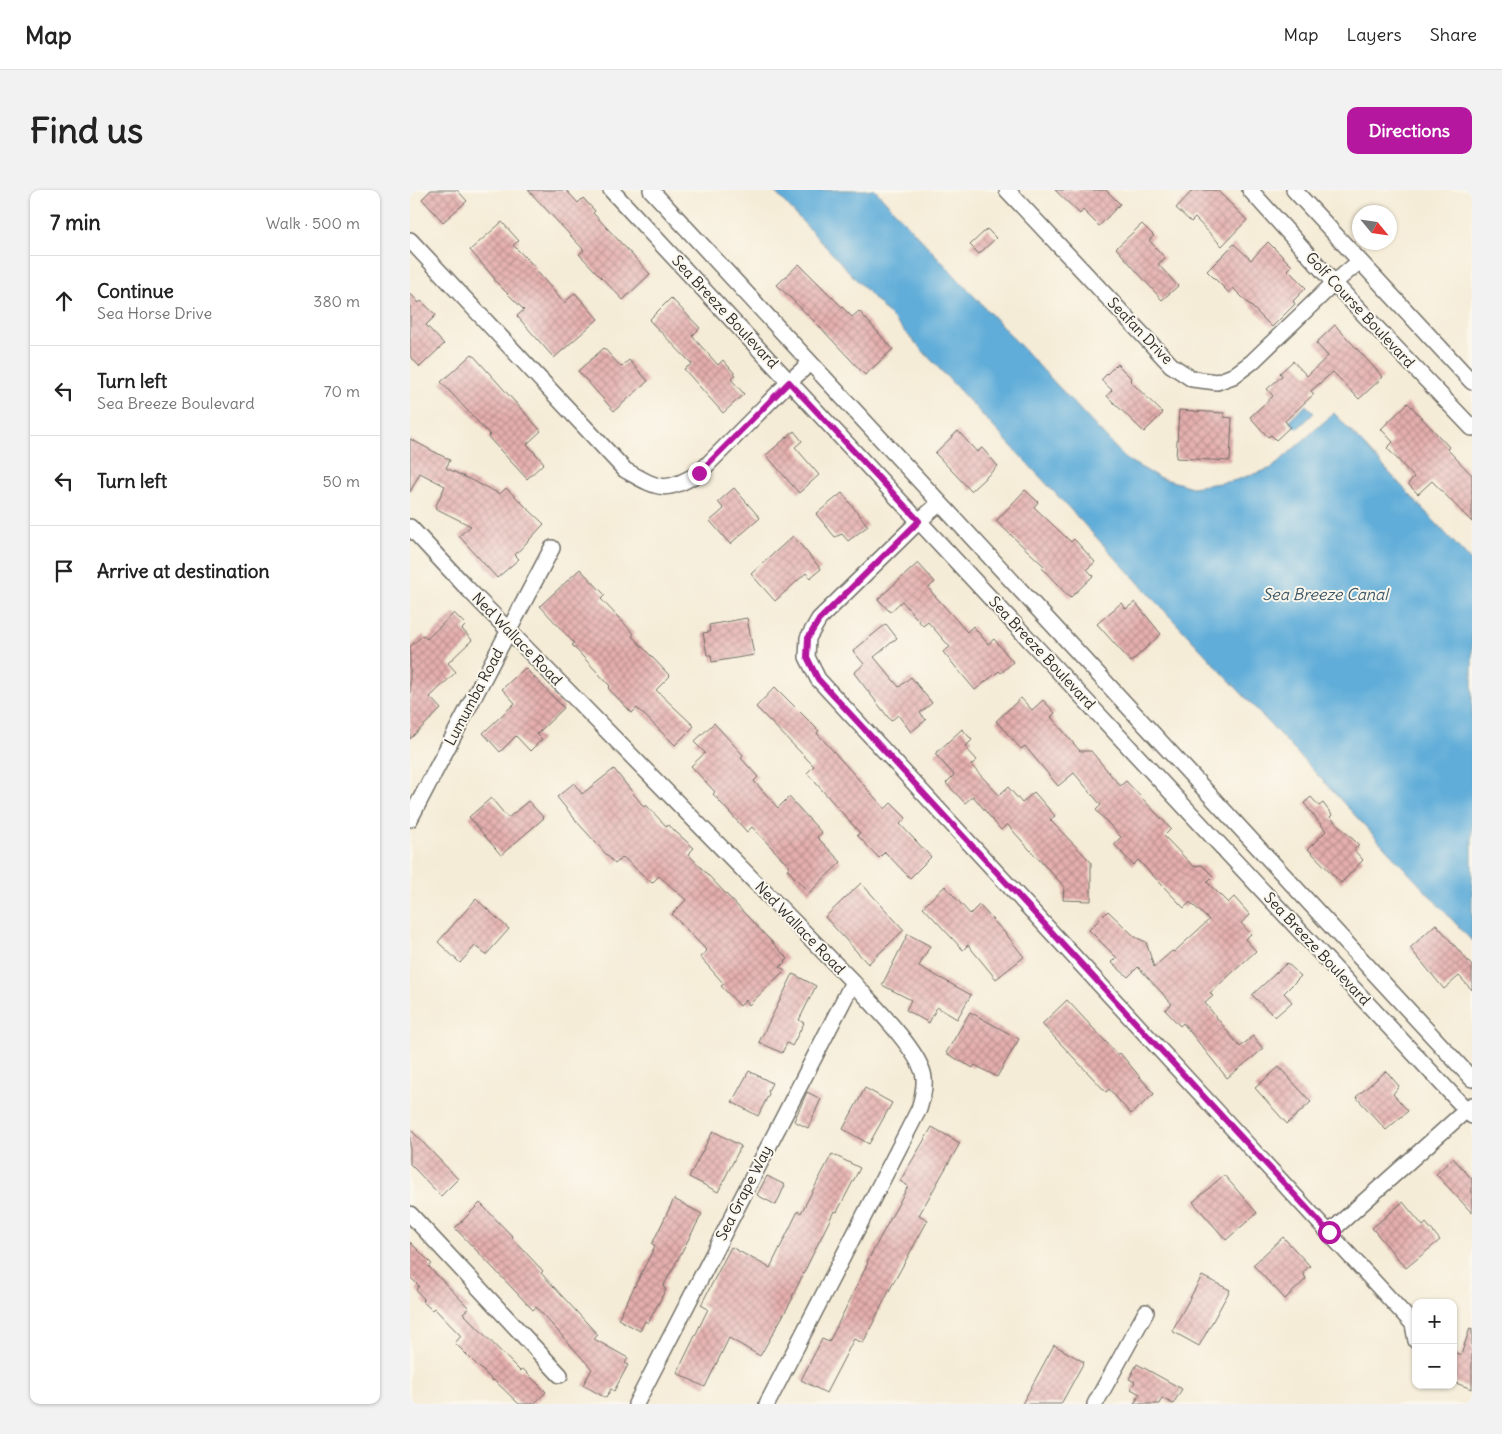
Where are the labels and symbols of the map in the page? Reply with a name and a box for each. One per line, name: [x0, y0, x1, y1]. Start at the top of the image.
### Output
north arrow: [1352, 205, 1397, 250]
street label: Golf Course Boulevard: [1302, 248, 1419, 372]
street label: Sea Breeze Boulevard: [668, 251, 783, 372]
street label: Seafan Drive: [1104, 293, 1177, 368]
route end: [688, 462, 711, 485]
water label: Sea Breeze Canal: [1262, 584, 1390, 604]
street label: Ned Wallace Road: [468, 588, 567, 689]
street label: Sea Breeze Boulevard: [985, 592, 1100, 713]
street label: Lumumba Road: [440, 645, 507, 749]
street label: Ned Wallace Road: [751, 877, 850, 978]
street label: Sea Breeze Boulevard: [1260, 888, 1375, 1009]
street label: Sea Grape Way: [711, 1142, 776, 1244]
route start: [1318, 1221, 1341, 1244]

